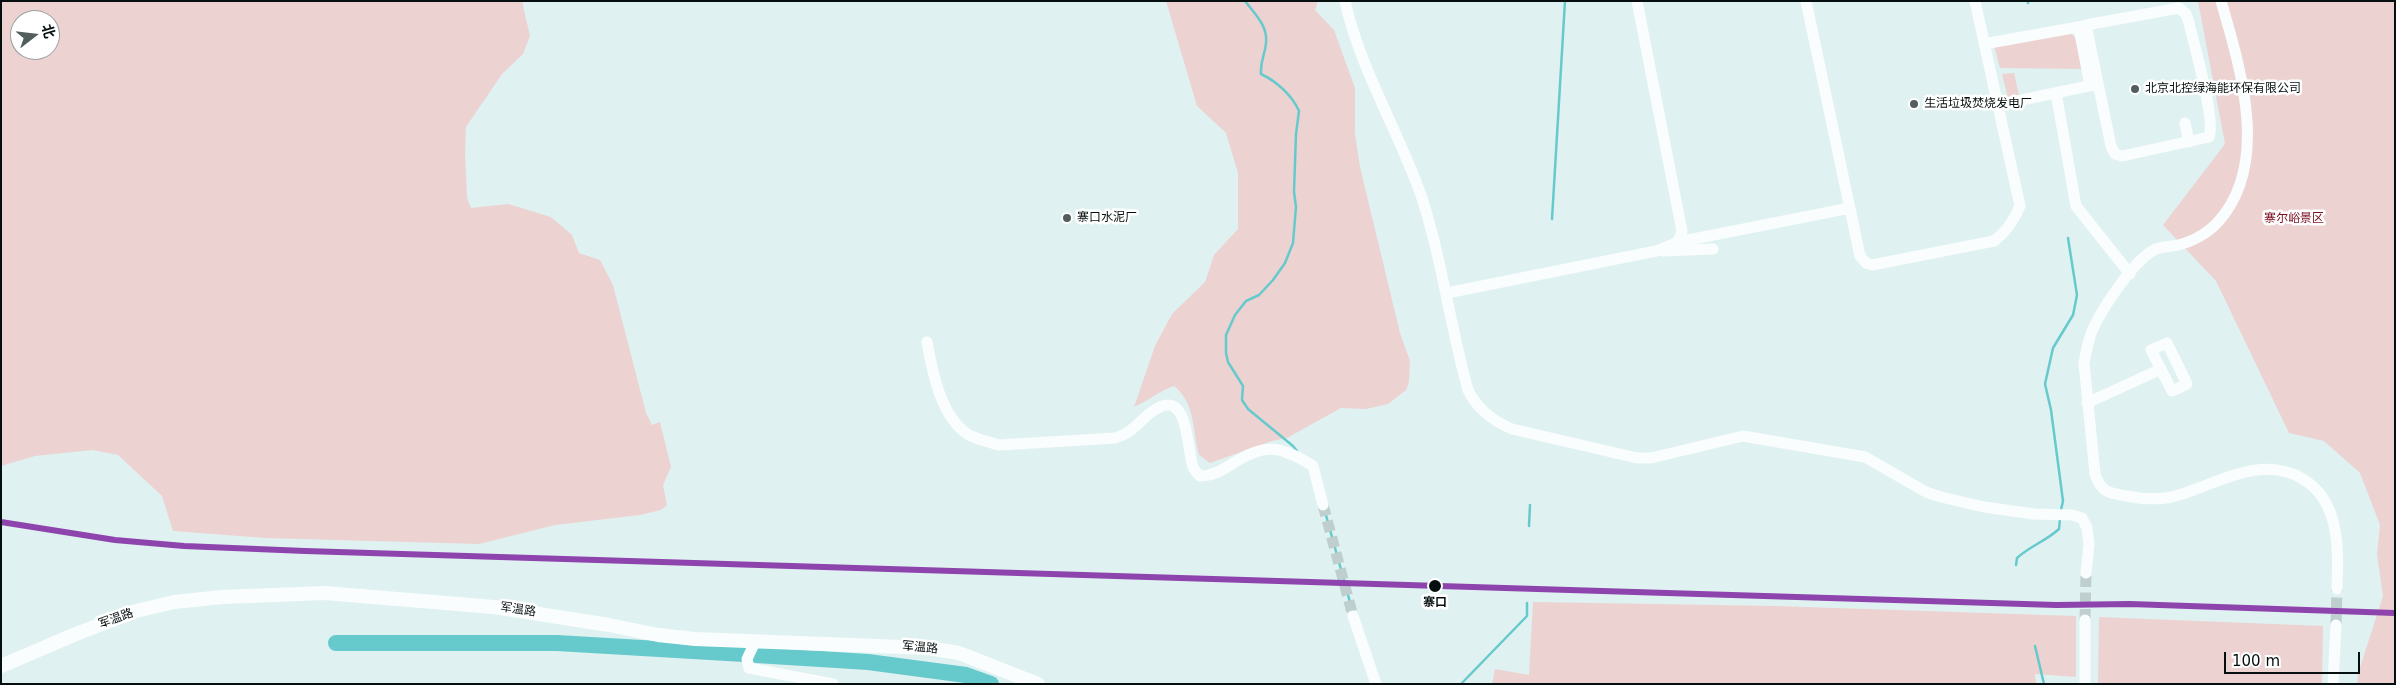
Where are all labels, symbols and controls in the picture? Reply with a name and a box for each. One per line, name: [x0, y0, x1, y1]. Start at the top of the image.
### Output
north arrow: [10, 10, 60, 60]
text: 北: [39, 22, 58, 40]
place label: 北京北控绿海能环保有限公司: [2145, 82, 2301, 96]
marker: 北京北控绿海能环保有限公司: [2129, 83, 2141, 95]
place label: 生活垃圾焚烧发电厂: [1924, 97, 2032, 111]
marker: 生活垃圾焚烧发电厂: [1908, 98, 1920, 110]
place label: 寨口水泥厂: [1077, 211, 1137, 225]
marker: 寨口水泥厂: [1061, 212, 1073, 224]
park label: 寨尔峪景区: [2264, 212, 2324, 226]
marker: 寨口: [1427, 578, 1443, 594]
place label: 寨口: [1423, 596, 1447, 610]
street label: 军温路: [499, 600, 537, 620]
street label: 军温路: [97, 606, 135, 632]
street label: 军温路: [901, 639, 939, 657]
scale bar: [2226, 642, 2362, 674]
text: 100 m: [2232, 652, 2280, 670]

